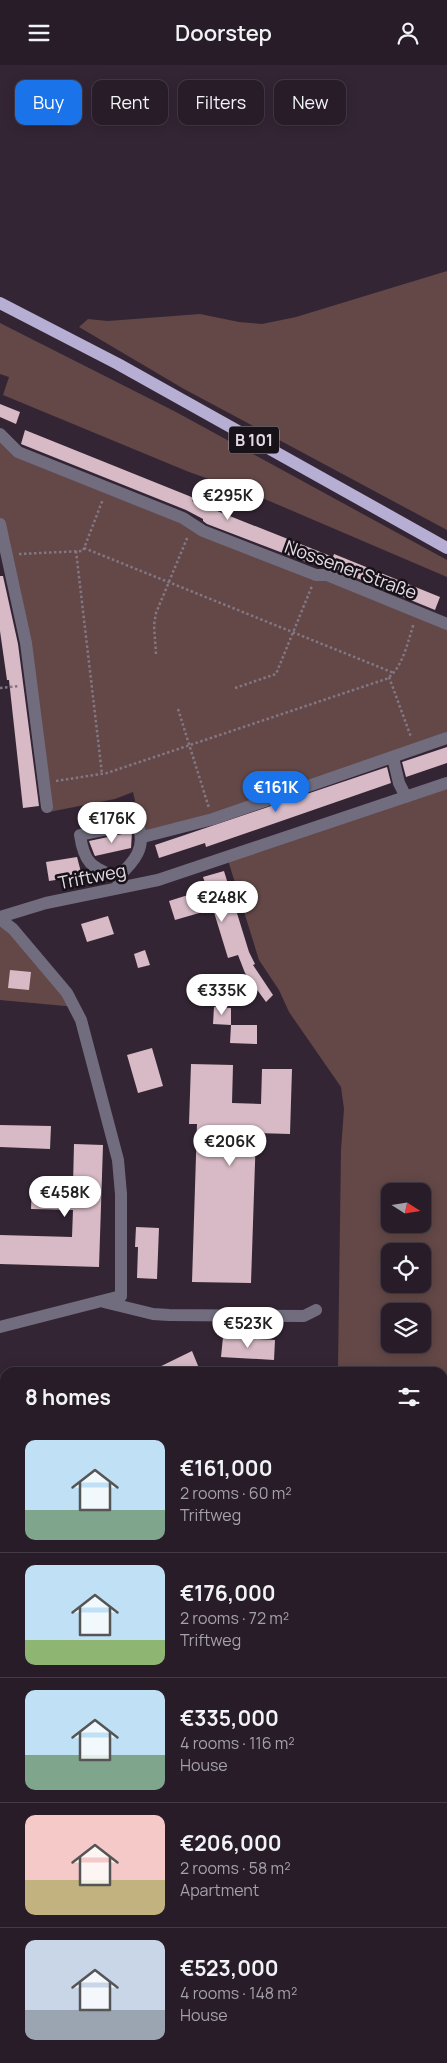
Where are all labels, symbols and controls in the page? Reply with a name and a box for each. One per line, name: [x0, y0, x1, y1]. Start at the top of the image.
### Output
text: Doorstep: [175, 18, 272, 48]
icon: menu: [25, 19, 53, 47]
icon: person: [394, 19, 422, 47]
chip: Buy: [15, 80, 82, 125]
chip: Rent: [92, 80, 168, 125]
chip: Filters: [178, 80, 264, 125]
chip: New: [274, 80, 346, 125]
road number: B 101: [229, 427, 279, 453]
pin: €295K: [193, 479, 263, 521]
text: €295K: [203, 484, 253, 506]
street label: Nossener Straße: [282, 534, 420, 604]
pin: €161K: [241, 771, 311, 813]
text: €161K: [254, 776, 299, 798]
pin: €176K: [77, 801, 147, 844]
text: €176K: [89, 807, 135, 829]
street label: Triftweg: [56, 858, 128, 894]
pin: €248K: [187, 881, 257, 923]
text: €248K: [197, 886, 247, 908]
pin: €335K: [187, 973, 257, 1016]
text: €335K: [197, 979, 247, 1001]
pin: €206K: [195, 1125, 265, 1167]
text: €206K: [204, 1130, 256, 1152]
pin: €458K: [30, 1175, 100, 1218]
text: €458K: [40, 1181, 90, 1203]
north arrow: [381, 1183, 431, 1233]
map controls: [381, 1183, 431, 1353]
button: locate: [381, 1243, 431, 1293]
button: layers: [381, 1303, 431, 1353]
pin: €523K: [213, 1307, 283, 1349]
text: €523K: [223, 1312, 273, 1334]
text: 8 homes: [25, 1383, 111, 1411]
icon: filters: [395, 1383, 423, 1411]
text: €161,000: [180, 1454, 272, 1482]
icon: home: [65, 1460, 125, 1520]
text: 2 rooms · 60 m²: [180, 1482, 292, 1504]
text: Triftweg: [180, 1504, 241, 1526]
text: €176,000: [180, 1579, 276, 1607]
icon: home: [65, 1585, 125, 1645]
text: 2 rooms · 72 m²: [180, 1607, 289, 1629]
text: Triftweg: [180, 1629, 241, 1651]
text: €335,000: [180, 1704, 279, 1732]
icon: home: [65, 1710, 125, 1770]
text: 4 rooms · 116 m²: [180, 1732, 295, 1754]
text: House: [180, 1754, 228, 1776]
text: €206,000: [180, 1829, 282, 1857]
icon: home: [65, 1835, 125, 1895]
text: 2 rooms · 58 m²: [180, 1857, 291, 1879]
text: Apartment: [180, 1879, 259, 1901]
text: €523,000: [180, 1954, 279, 1982]
icon: home: [65, 1960, 125, 2020]
text: 4 rooms · 148 m²: [180, 1982, 297, 2004]
text: House: [180, 2004, 228, 2026]

